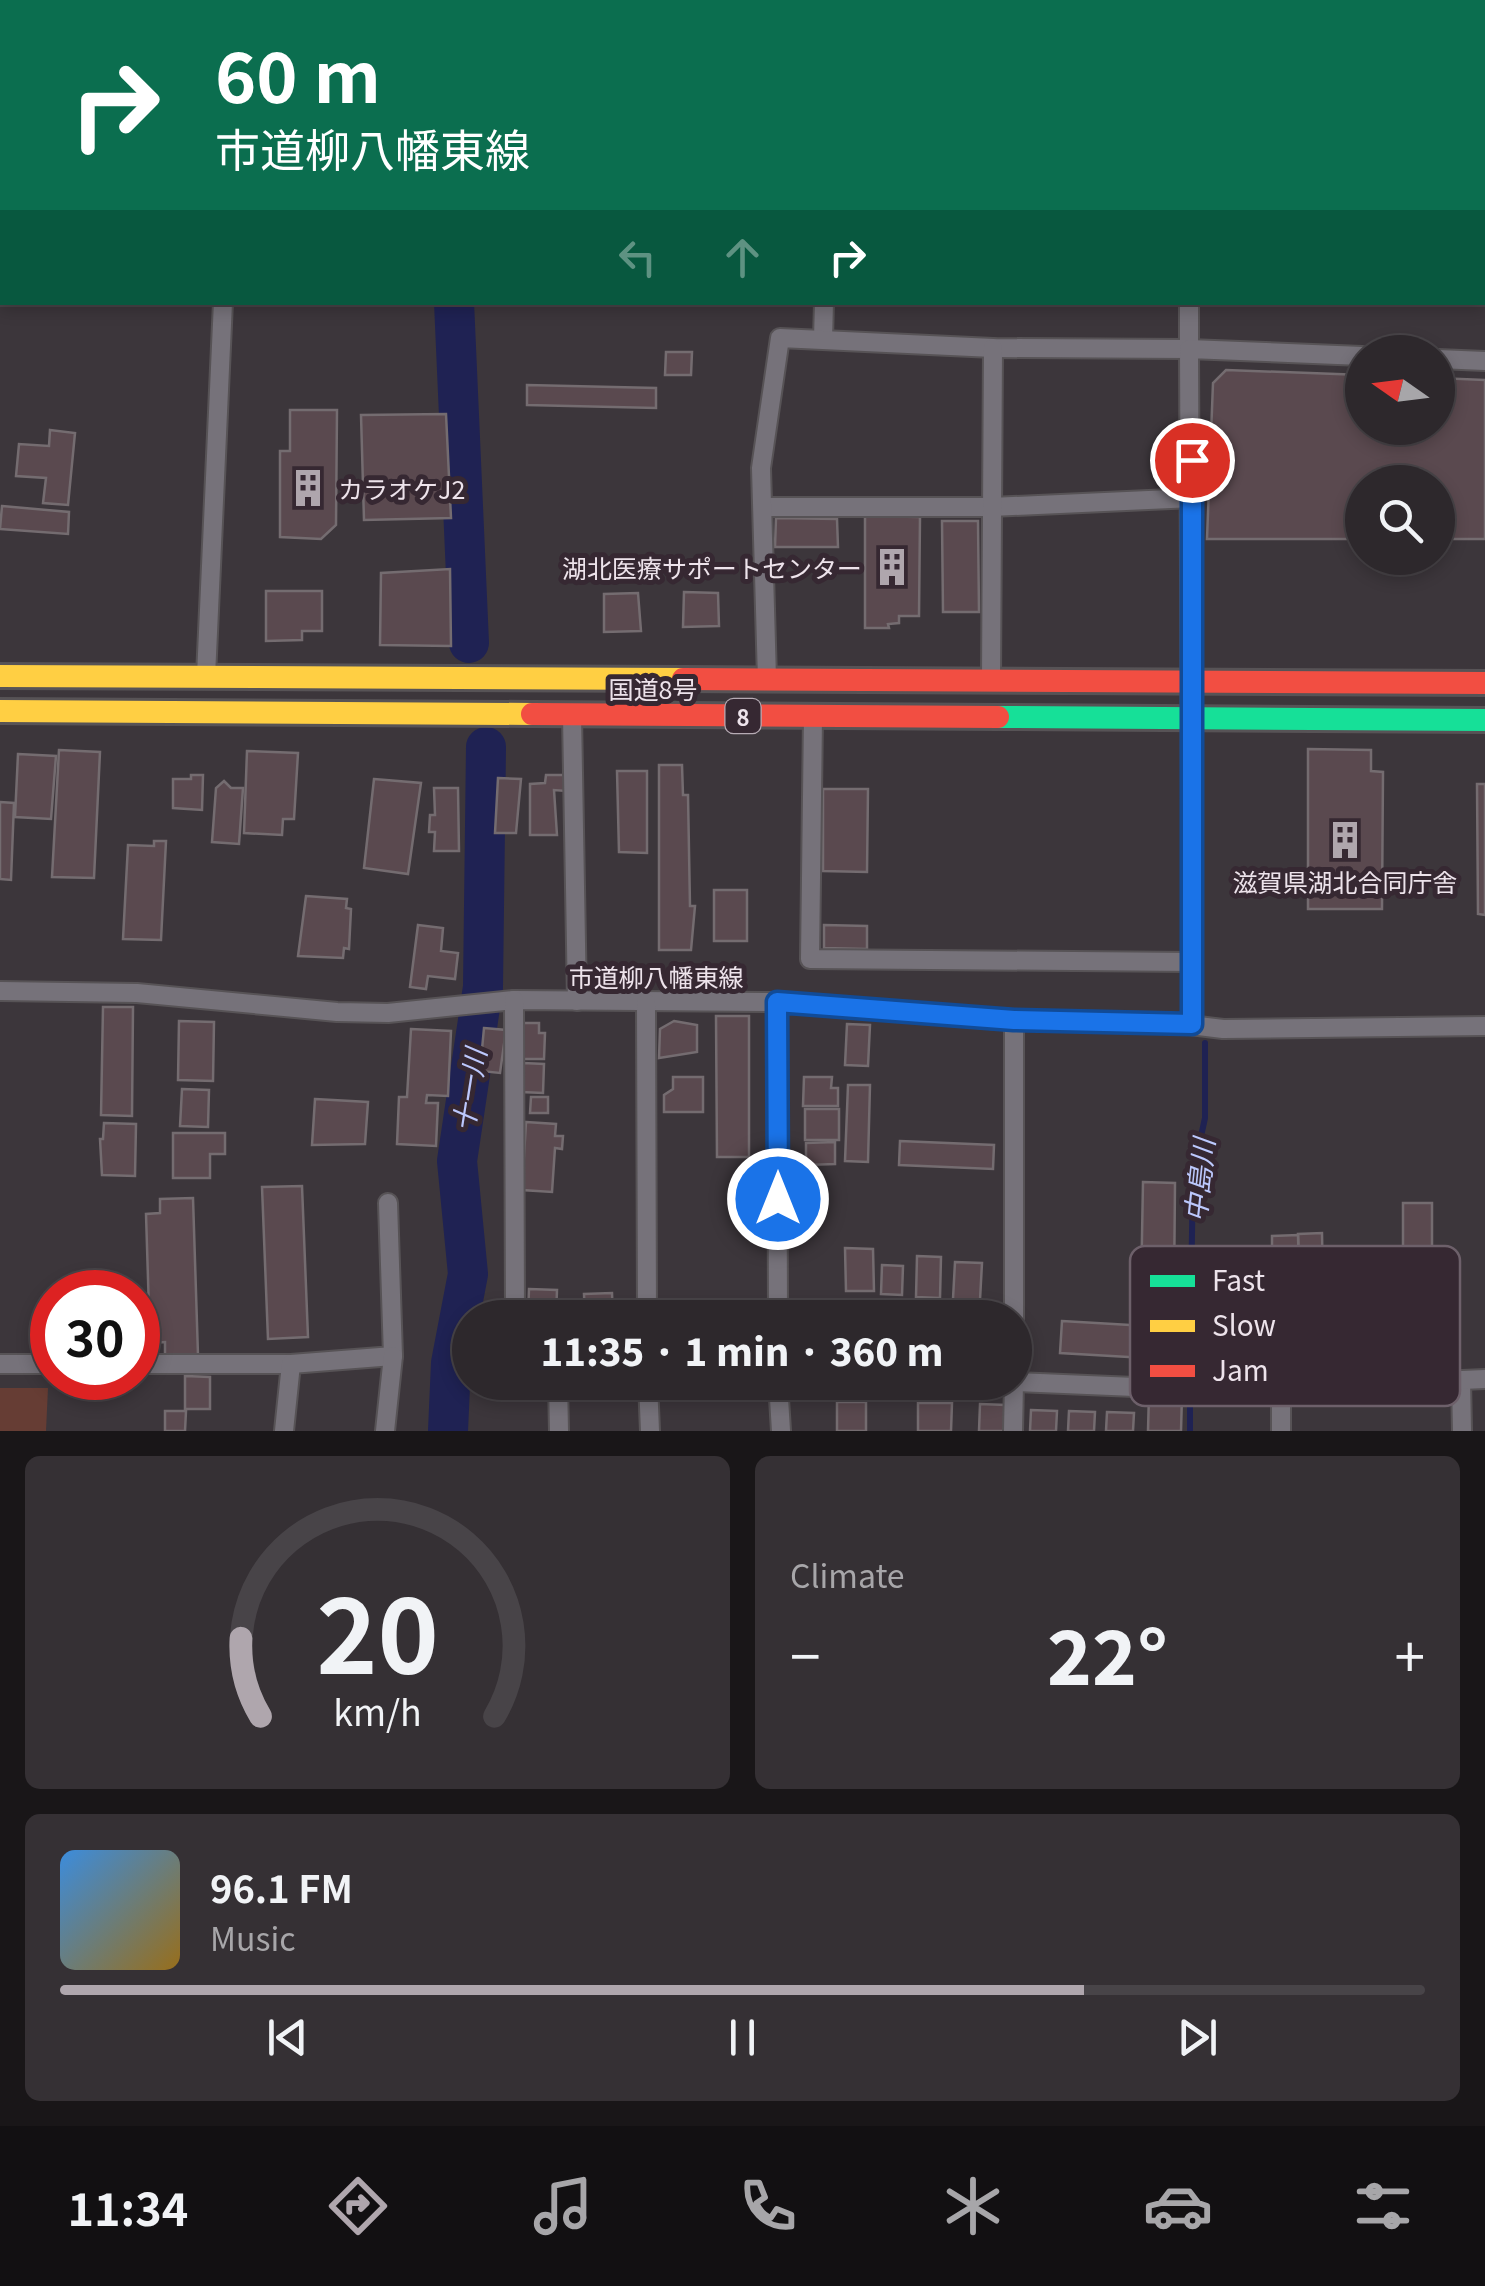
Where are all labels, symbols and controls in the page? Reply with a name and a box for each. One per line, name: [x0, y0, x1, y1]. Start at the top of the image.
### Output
text: 60 m: [215, 22, 381, 123]
icon: right: [50, 40, 180, 170]
text: 市道柳八幡東線: [215, 115, 530, 180]
icon: left: [610, 230, 665, 285]
icon: ahead: [715, 230, 770, 285]
icon: right: [820, 230, 875, 285]
north arrow: [1345, 335, 1455, 445]
map controls: [1345, 335, 1455, 575]
pin: [1150, 418, 1235, 503]
icon: arrive: [1165, 433, 1220, 488]
button: search: [1345, 465, 1455, 575]
building icon: カラオケJ2: [287, 467, 329, 509]
place label: カラオケJ2: [338, 470, 465, 506]
building icon: 湖北医療サポートセンター: [871, 546, 913, 588]
place label: 湖北医療サポートセンター: [562, 549, 862, 585]
street label: 国道8号: [609, 670, 697, 706]
road number: 8: [726, 699, 760, 733]
building icon: 滋賀県湖北合同庁舎: [1324, 819, 1366, 861]
place label: 滋賀県湖北合同庁舎: [1232, 863, 1458, 899]
street label: 市道柳八幡東線: [568, 958, 744, 994]
water label: 十一川: [442, 1042, 495, 1135]
water label: 中島川: [1174, 1133, 1223, 1224]
position arrow: [726, 1147, 830, 1251]
legend: [1130, 1246, 1460, 1406]
text: Fast: [1212, 1259, 1266, 1299]
speed limit sign: 30: [30, 1270, 160, 1400]
text: Slow: [1212, 1304, 1276, 1344]
text: 11:35 · 1 min · 360 m: [540, 1322, 944, 1377]
text: Jam: [1212, 1349, 1269, 1389]
text: Climate: [790, 1551, 905, 1597]
text: 20: [316, 1553, 439, 1704]
text: 22°: [1047, 1598, 1168, 1707]
text: −: [790, 1613, 821, 1693]
text: +: [1394, 1613, 1425, 1693]
text: km/h: [333, 1685, 422, 1736]
text: 96.1 FM: [210, 1859, 353, 1914]
text: Music: [210, 1914, 296, 1960]
icon: previous: [260, 2010, 315, 2065]
icon: pause: [715, 2010, 770, 2065]
icon: next: [1170, 2010, 1225, 2065]
icon: directions: [323, 2171, 393, 2241]
icon: music: [528, 2171, 598, 2241]
icon: phone: [733, 2171, 803, 2241]
icon: climate: [938, 2171, 1008, 2241]
icon: car: [1143, 2171, 1213, 2241]
icon: filters: [1348, 2171, 1418, 2241]
text: 11:34: [67, 2174, 188, 2239]

